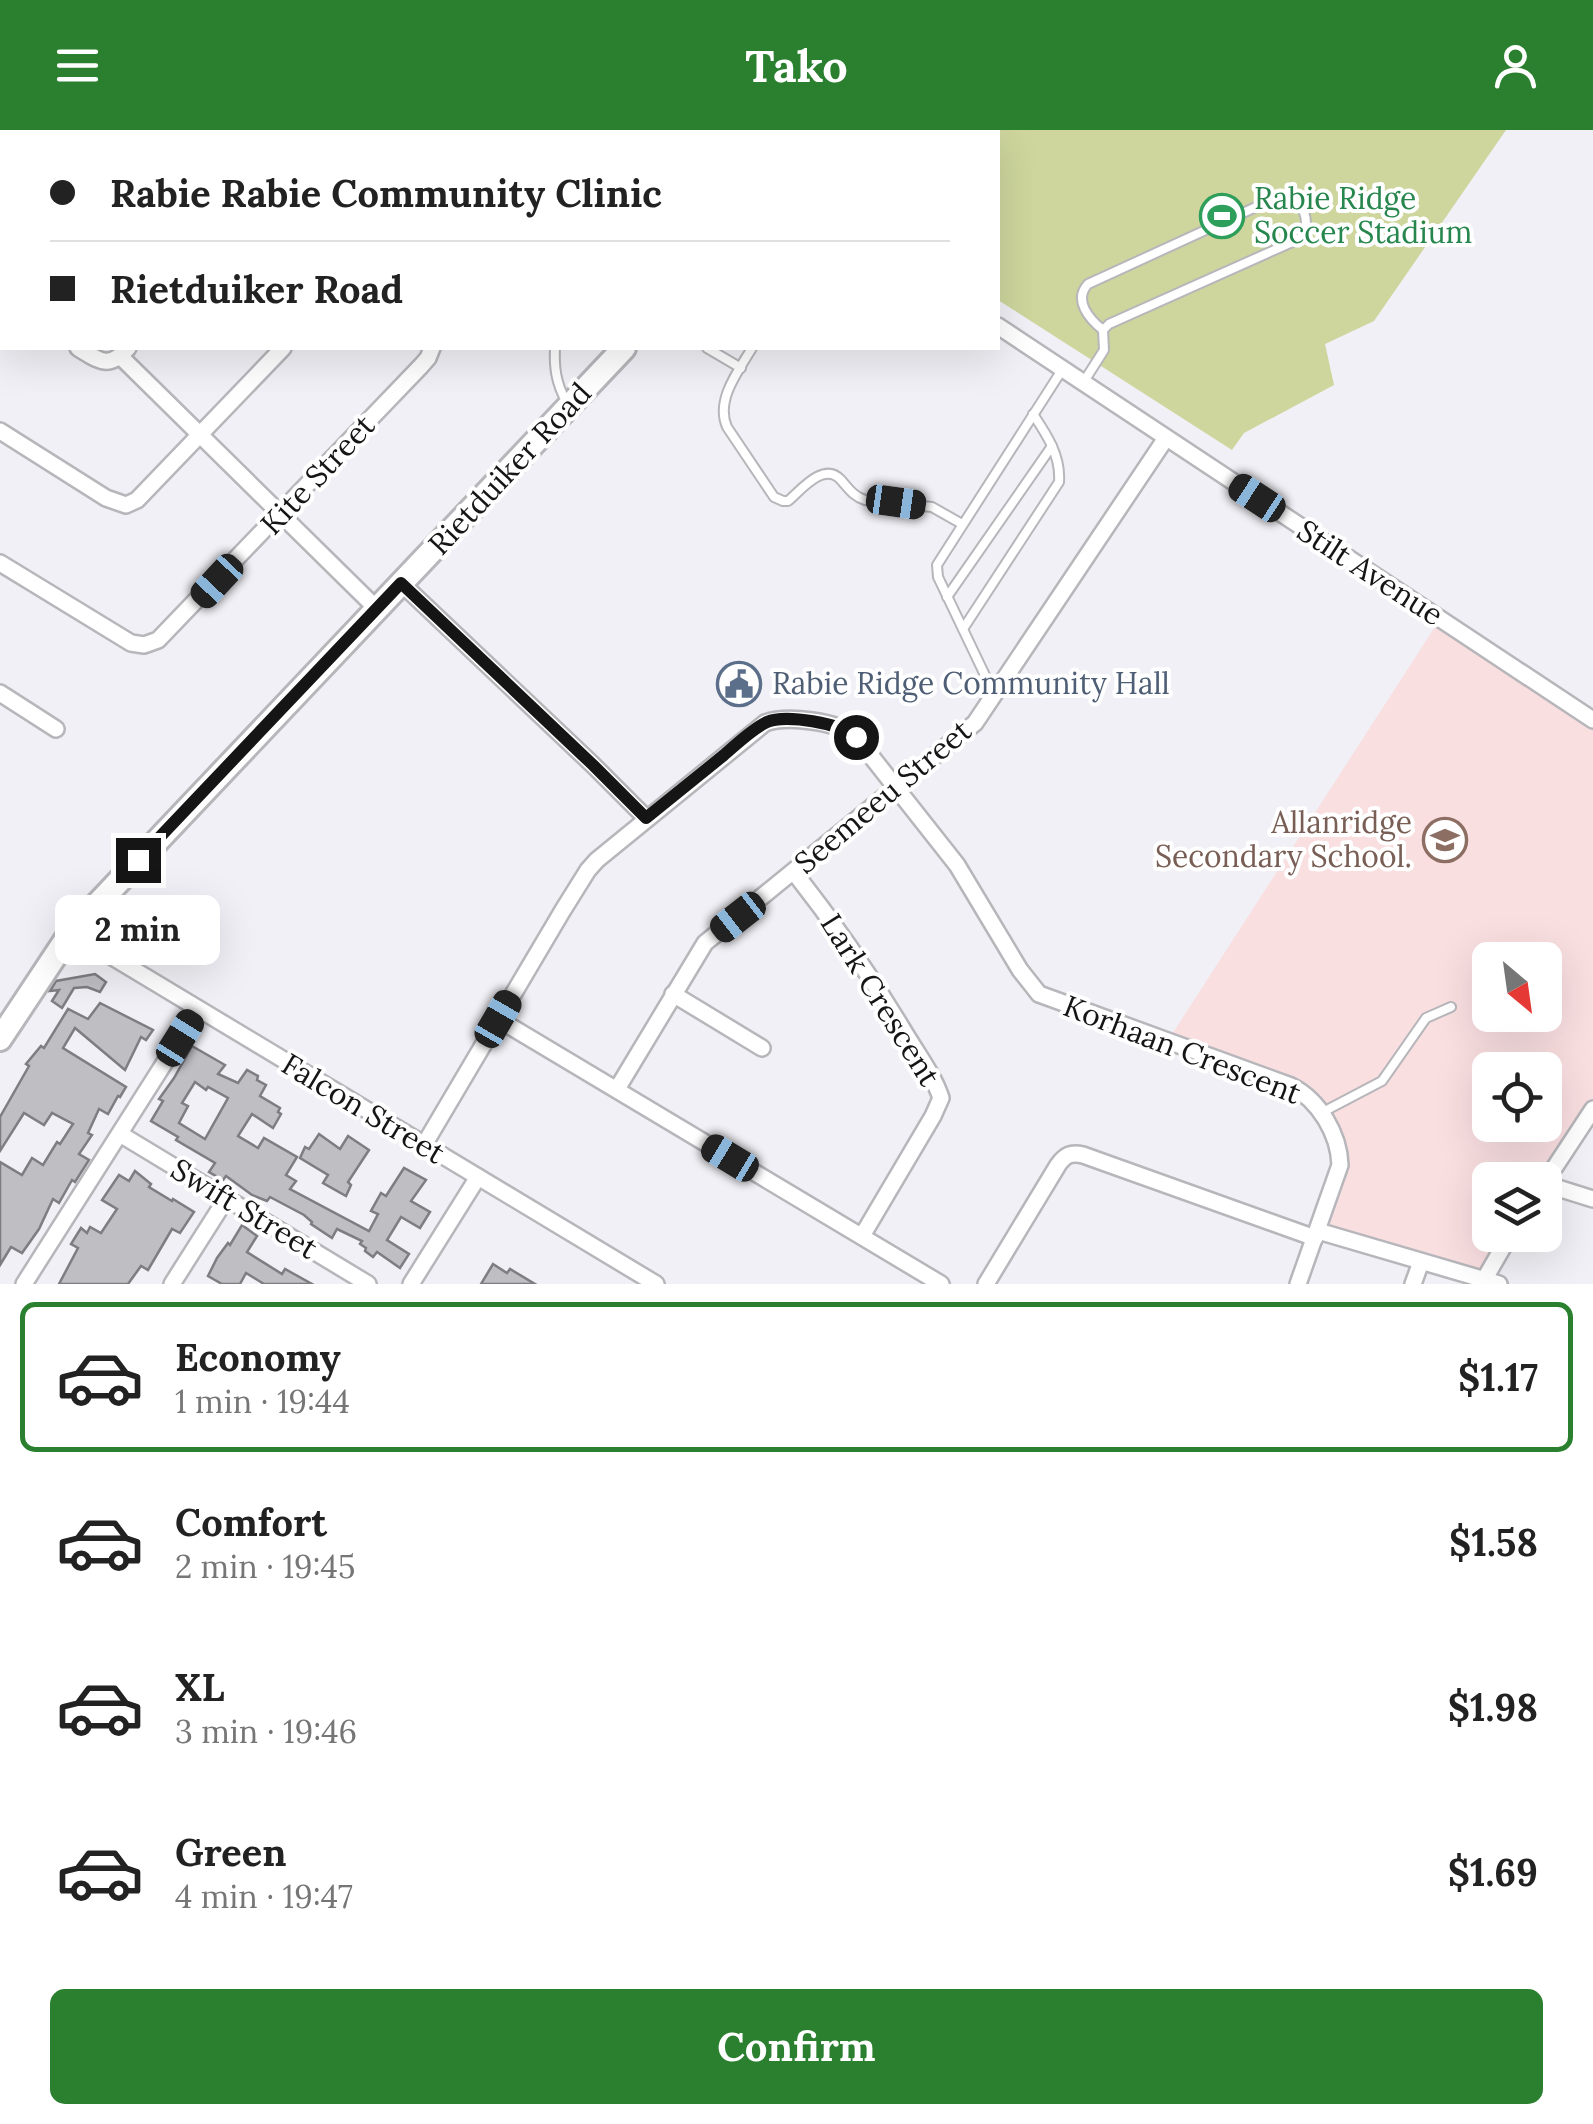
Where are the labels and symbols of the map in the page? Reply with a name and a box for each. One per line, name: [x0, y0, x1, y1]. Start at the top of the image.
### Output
place label: Rabie Ridge Soccer Stadium: [1254, 179, 1472, 251]
sports icon: Rabie Ridge Soccer Stadium: [1199, 193, 1245, 239]
street label: Rietduiker Road: [420, 374, 599, 562]
street label: Kite Street: [252, 406, 383, 542]
car: [1224, 469, 1290, 527]
car: [864, 483, 928, 521]
street label: Stilt Avenue: [1290, 511, 1451, 633]
car: [186, 549, 248, 613]
public building icon: Rabie Ridge Community Hall: [716, 661, 762, 707]
place label: Rabie Ridge Community Hall: [772, 664, 1170, 703]
street label: Seemeeu Street: [786, 711, 979, 881]
route start: [834, 715, 879, 760]
place label: Allanridge Secondary School.: [1155, 803, 1412, 876]
school or university icon: Allanridge Secondary School.: [1422, 817, 1468, 863]
route end: [116, 838, 161, 883]
car: [705, 887, 771, 947]
callout: 2 min: [56, 895, 220, 965]
street label: Lark Crescent: [813, 906, 949, 1093]
north arrow: [1472, 942, 1562, 1032]
car: [470, 986, 526, 1052]
street label: Korhaan Crescent: [1058, 986, 1307, 1112]
car: [151, 1005, 209, 1071]
street label: Falcon Street: [275, 1045, 452, 1172]
car: [697, 1130, 763, 1186]
street label: Swift Street: [164, 1150, 325, 1267]

